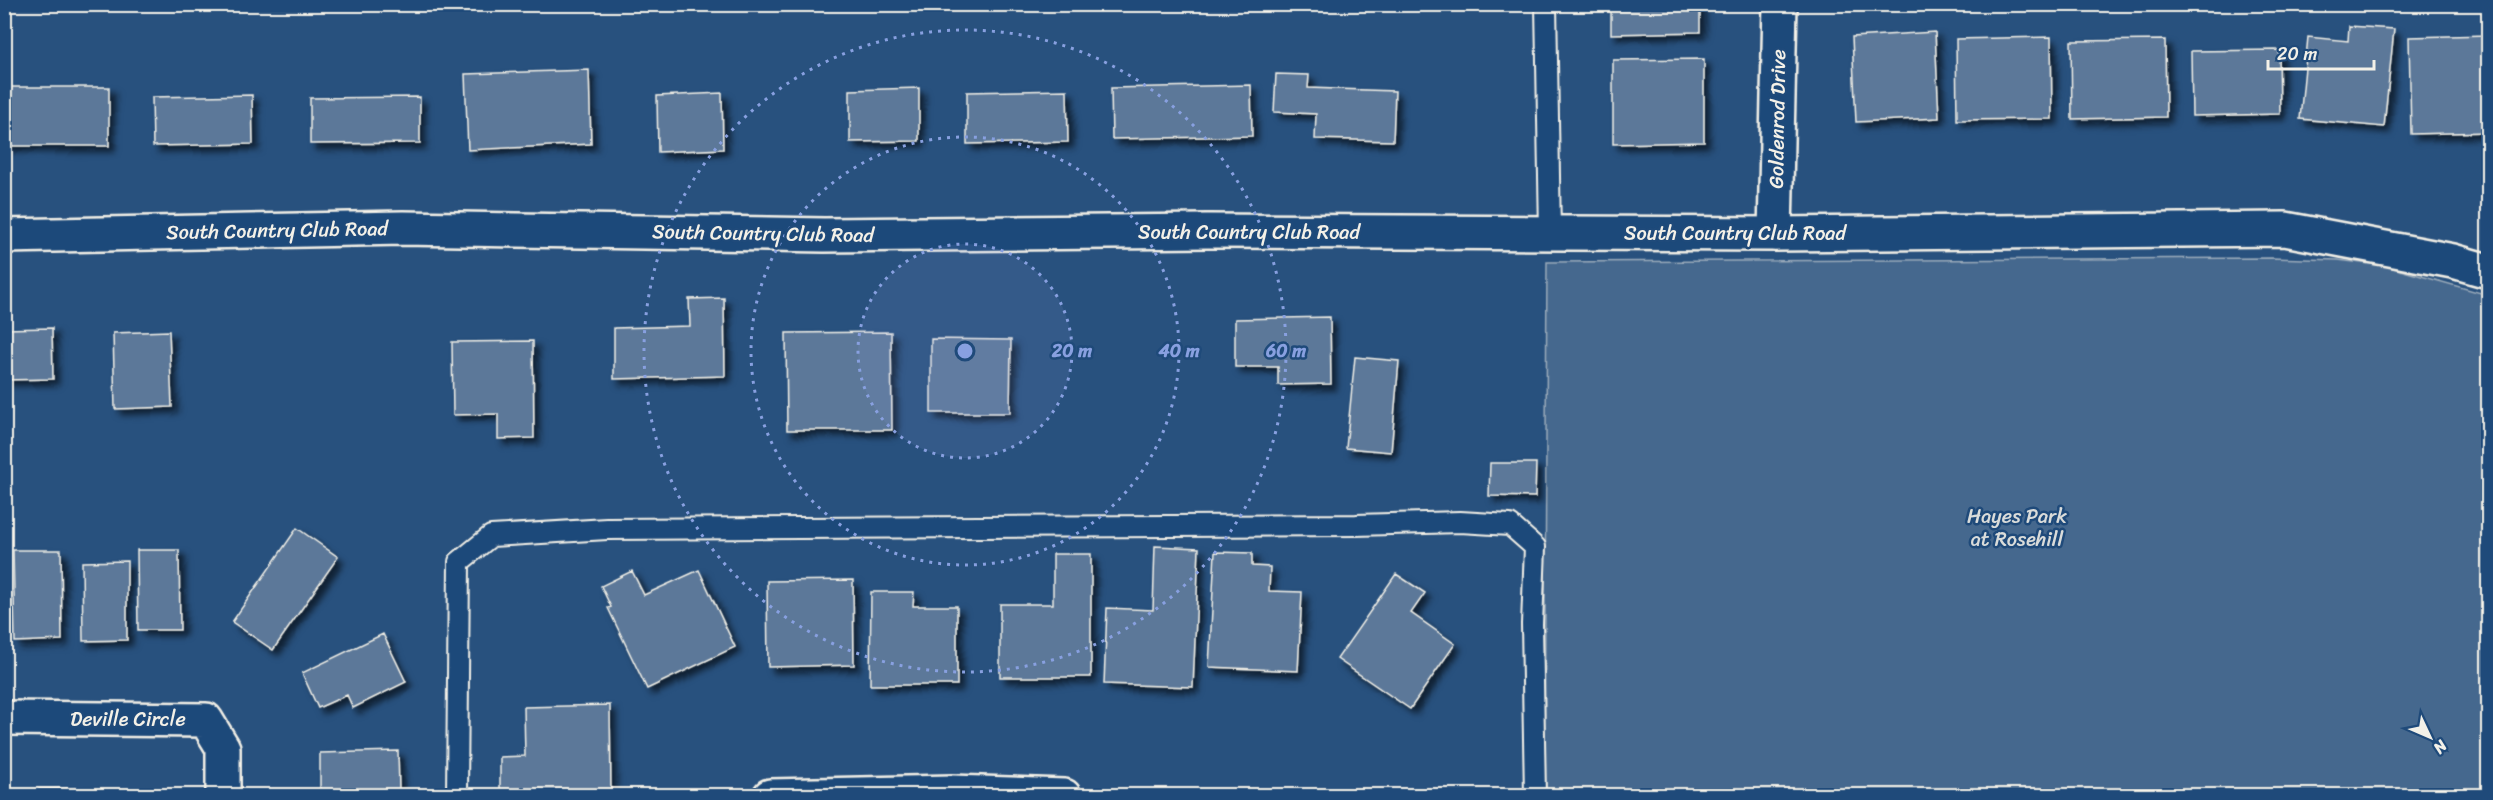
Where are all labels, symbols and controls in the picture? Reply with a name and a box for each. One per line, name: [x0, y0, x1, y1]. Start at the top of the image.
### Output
scale bar: [2268, 33, 2374, 71]
text: 20 m: [2277, 38, 2317, 70]
street label: Goldenrod Drive: [1759, 49, 1796, 189]
street label: South Country Club Road: [166, 211, 390, 250]
street label: South Country Club Road: [652, 214, 876, 253]
street label: South Country Club Road: [1138, 215, 1361, 250]
street label: South Country Club Road: [1624, 216, 1847, 251]
text: 20 m: [1051, 335, 1092, 367]
text: 40 m: [1157, 335, 1200, 367]
text: 60 m: [1265, 335, 1306, 367]
centre of rings: [955, 341, 975, 361]
park label: Hayes Park at Rosehill: [1967, 499, 2067, 557]
street label: Deville Circle: [70, 702, 186, 737]
north arrow: [2400, 707, 2460, 767]
text: N: [2426, 732, 2455, 762]

